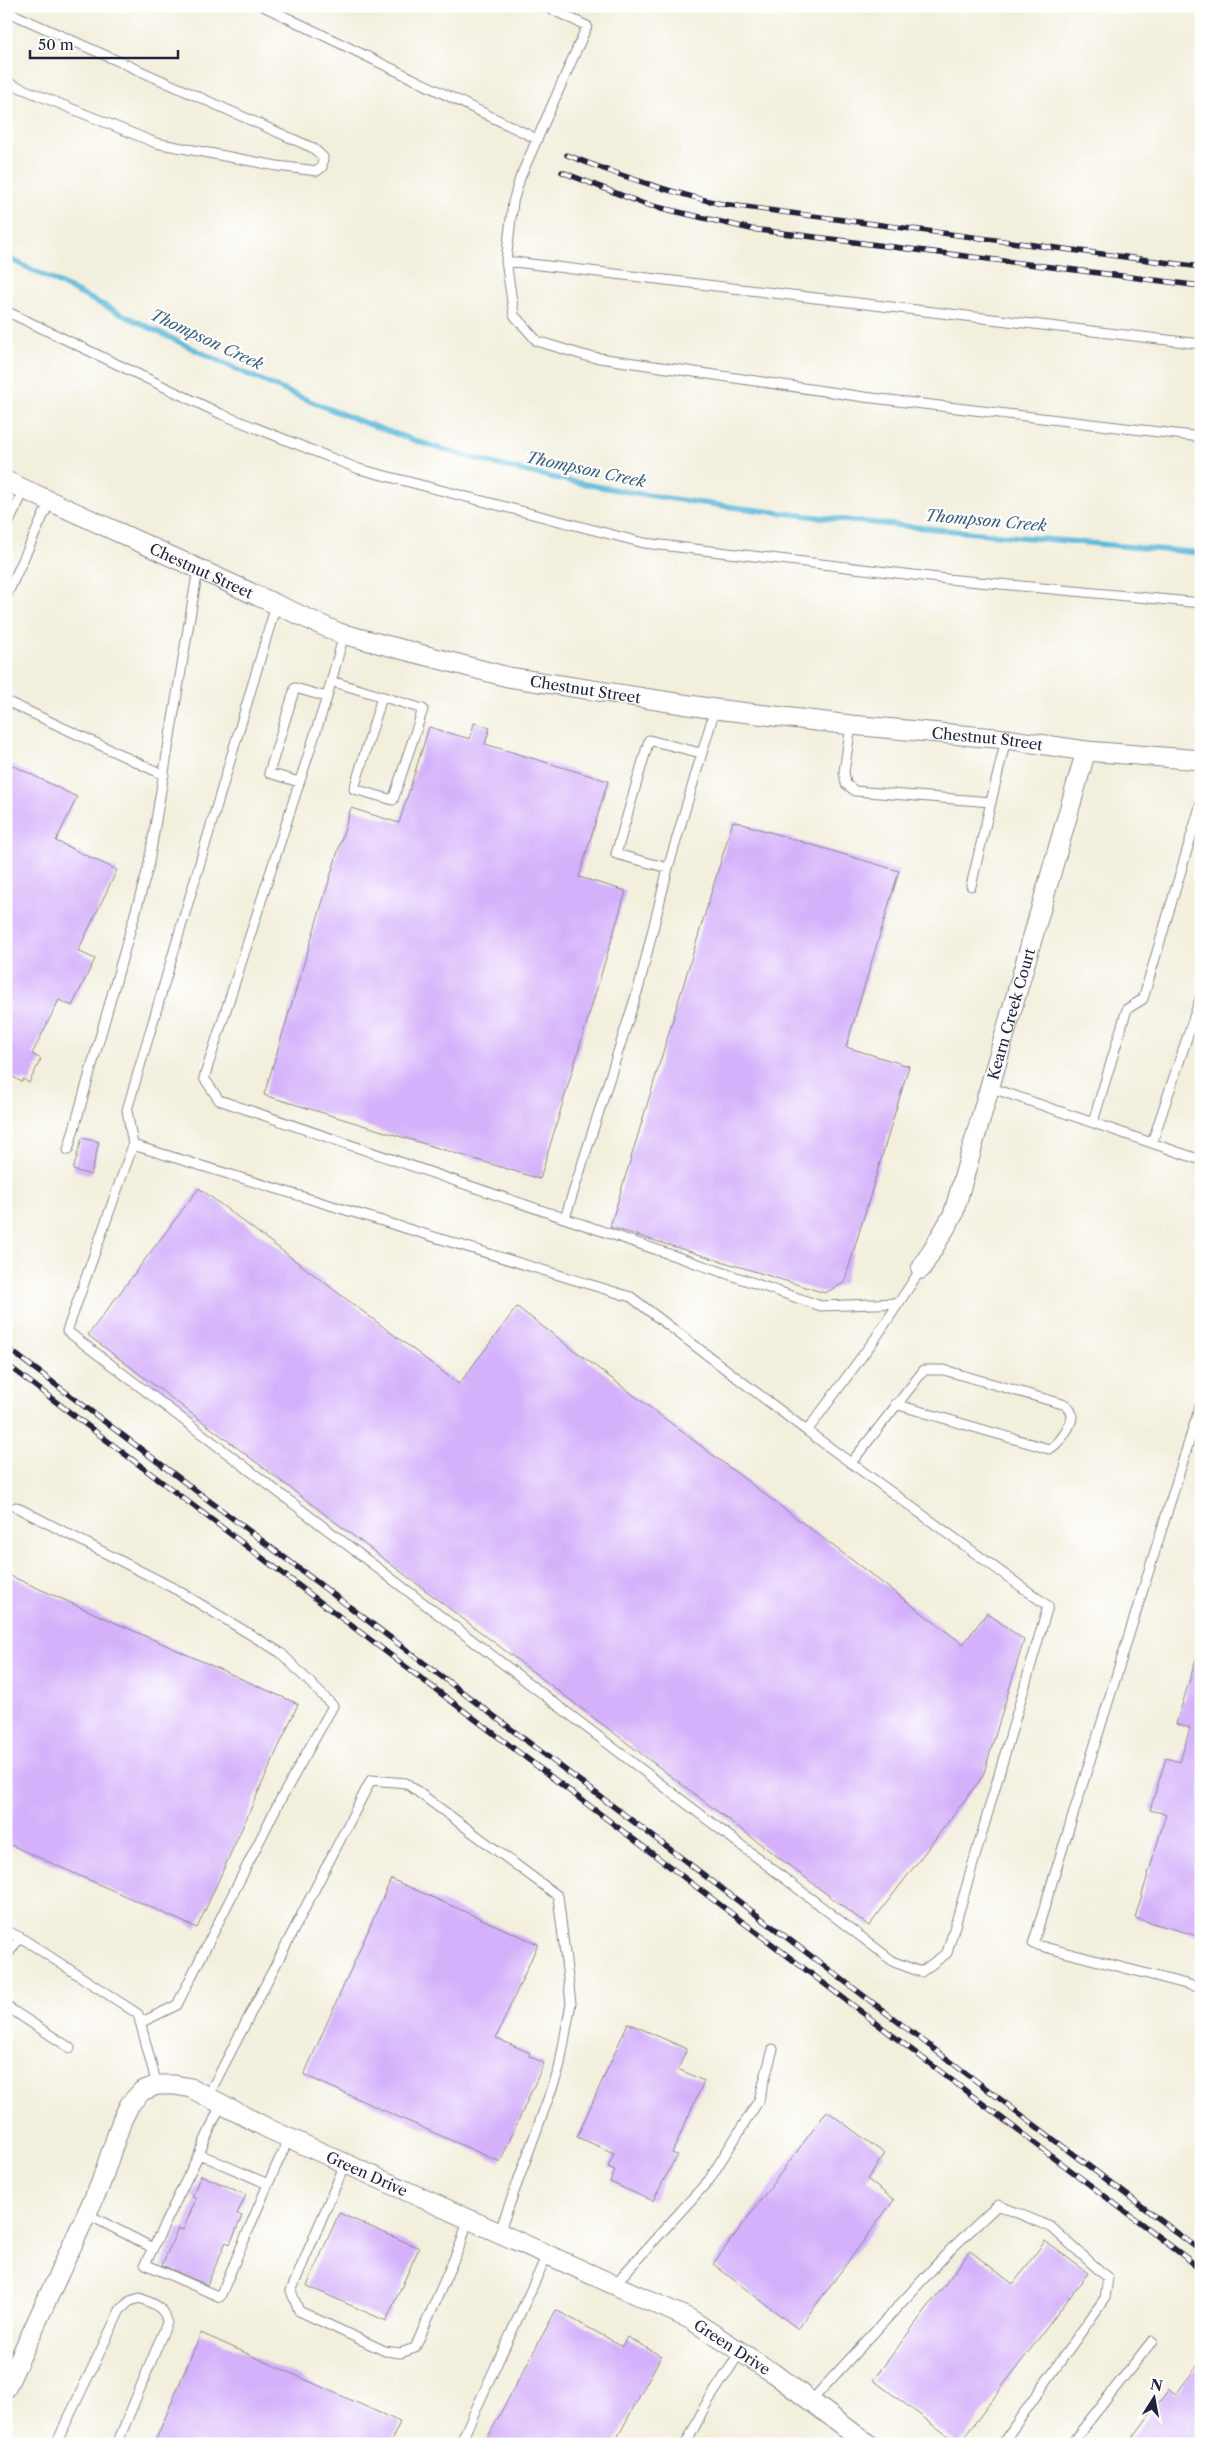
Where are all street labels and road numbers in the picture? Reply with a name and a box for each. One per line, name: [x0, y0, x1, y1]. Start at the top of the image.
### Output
street label: Chestnut Street: [147, 538, 257, 602]
street label: Chestnut Street: [529, 671, 643, 707]
street label: Chestnut Street: [931, 723, 1045, 754]
street label: Kearn Creek Court: [983, 945, 1039, 1082]
street label: Green Drive: [323, 2147, 411, 2200]
street label: Green Drive: [691, 2315, 774, 2378]

